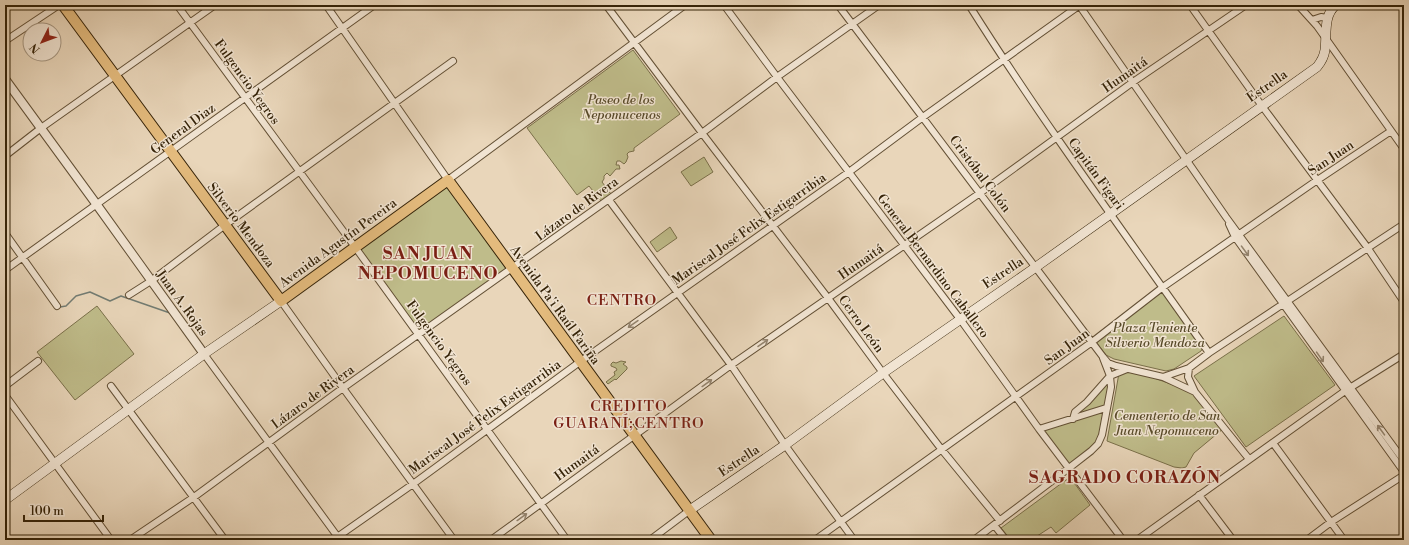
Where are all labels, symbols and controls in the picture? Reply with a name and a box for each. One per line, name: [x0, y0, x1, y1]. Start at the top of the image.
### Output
north arrow: [22, 22, 62, 62]
street label: Fulgencio Yegros: [211, 36, 283, 128]
text: N: [27, 40, 43, 56]
street label: Humaitá: [1099, 53, 1151, 96]
street label: Estrella: [1244, 66, 1291, 106]
park label: Paseo de los Nepomucenos: [580, 92, 661, 123]
street label: General Diaz: [147, 100, 219, 158]
street label: Cristóbal Colón: [946, 132, 1014, 216]
street label: Capitán Figari: [1065, 135, 1127, 213]
street label: San Juan: [1305, 137, 1357, 179]
street label: Mariscal José Felix Estigarribia: [669, 169, 829, 288]
street label: Lázaro de Rivera: [533, 173, 622, 244]
street label: Silverio Mendoza: [204, 179, 278, 271]
street label: General Bernardino Caballero: [874, 191, 992, 341]
street label: Avenida Agustín Pereira: [275, 195, 400, 292]
street label: Humaitá: [835, 240, 887, 283]
street label: Avenida Pa'i Raúl Fariña: [506, 242, 604, 368]
district label: SAN JUAN NEPOMUCENO: [358, 243, 498, 285]
one-way arrow: [1241, 245, 1249, 256]
street label: Estrella: [980, 253, 1027, 292]
street label: Juan A. Rojas: [152, 266, 211, 339]
district label: CENTRO: [587, 291, 657, 310]
street label: Cerro León: [835, 292, 887, 356]
street label: Fulgencio Yegros: [403, 297, 475, 389]
one-way arrow: [628, 319, 639, 328]
park label: Plaza Teniente Silverio Mendoza: [1105, 320, 1206, 351]
street label: San Juan: [1041, 325, 1093, 369]
one-way arrow: [758, 339, 769, 347]
one-way arrow: [1316, 351, 1324, 362]
street label: Mariscal José Felix Estigarribia: [406, 356, 565, 478]
street label: Lázaro de Rivera: [269, 361, 358, 432]
one-way arrow: [701, 379, 712, 387]
district label: CREDITO GUARANÍ;CENTRO: [553, 397, 705, 433]
park label: Cementerio de San Juan Nepomuceno: [1113, 408, 1221, 439]
one-way arrow: [1377, 424, 1385, 435]
street label: Humaitá: [552, 441, 603, 485]
street label: Estrella: [716, 441, 763, 480]
district label: SAGRADO CORAZÓN: [1029, 466, 1221, 489]
scale bar: [24, 497, 103, 523]
text: 100 m: [30, 504, 64, 519]
one-way arrow: [516, 513, 527, 521]

